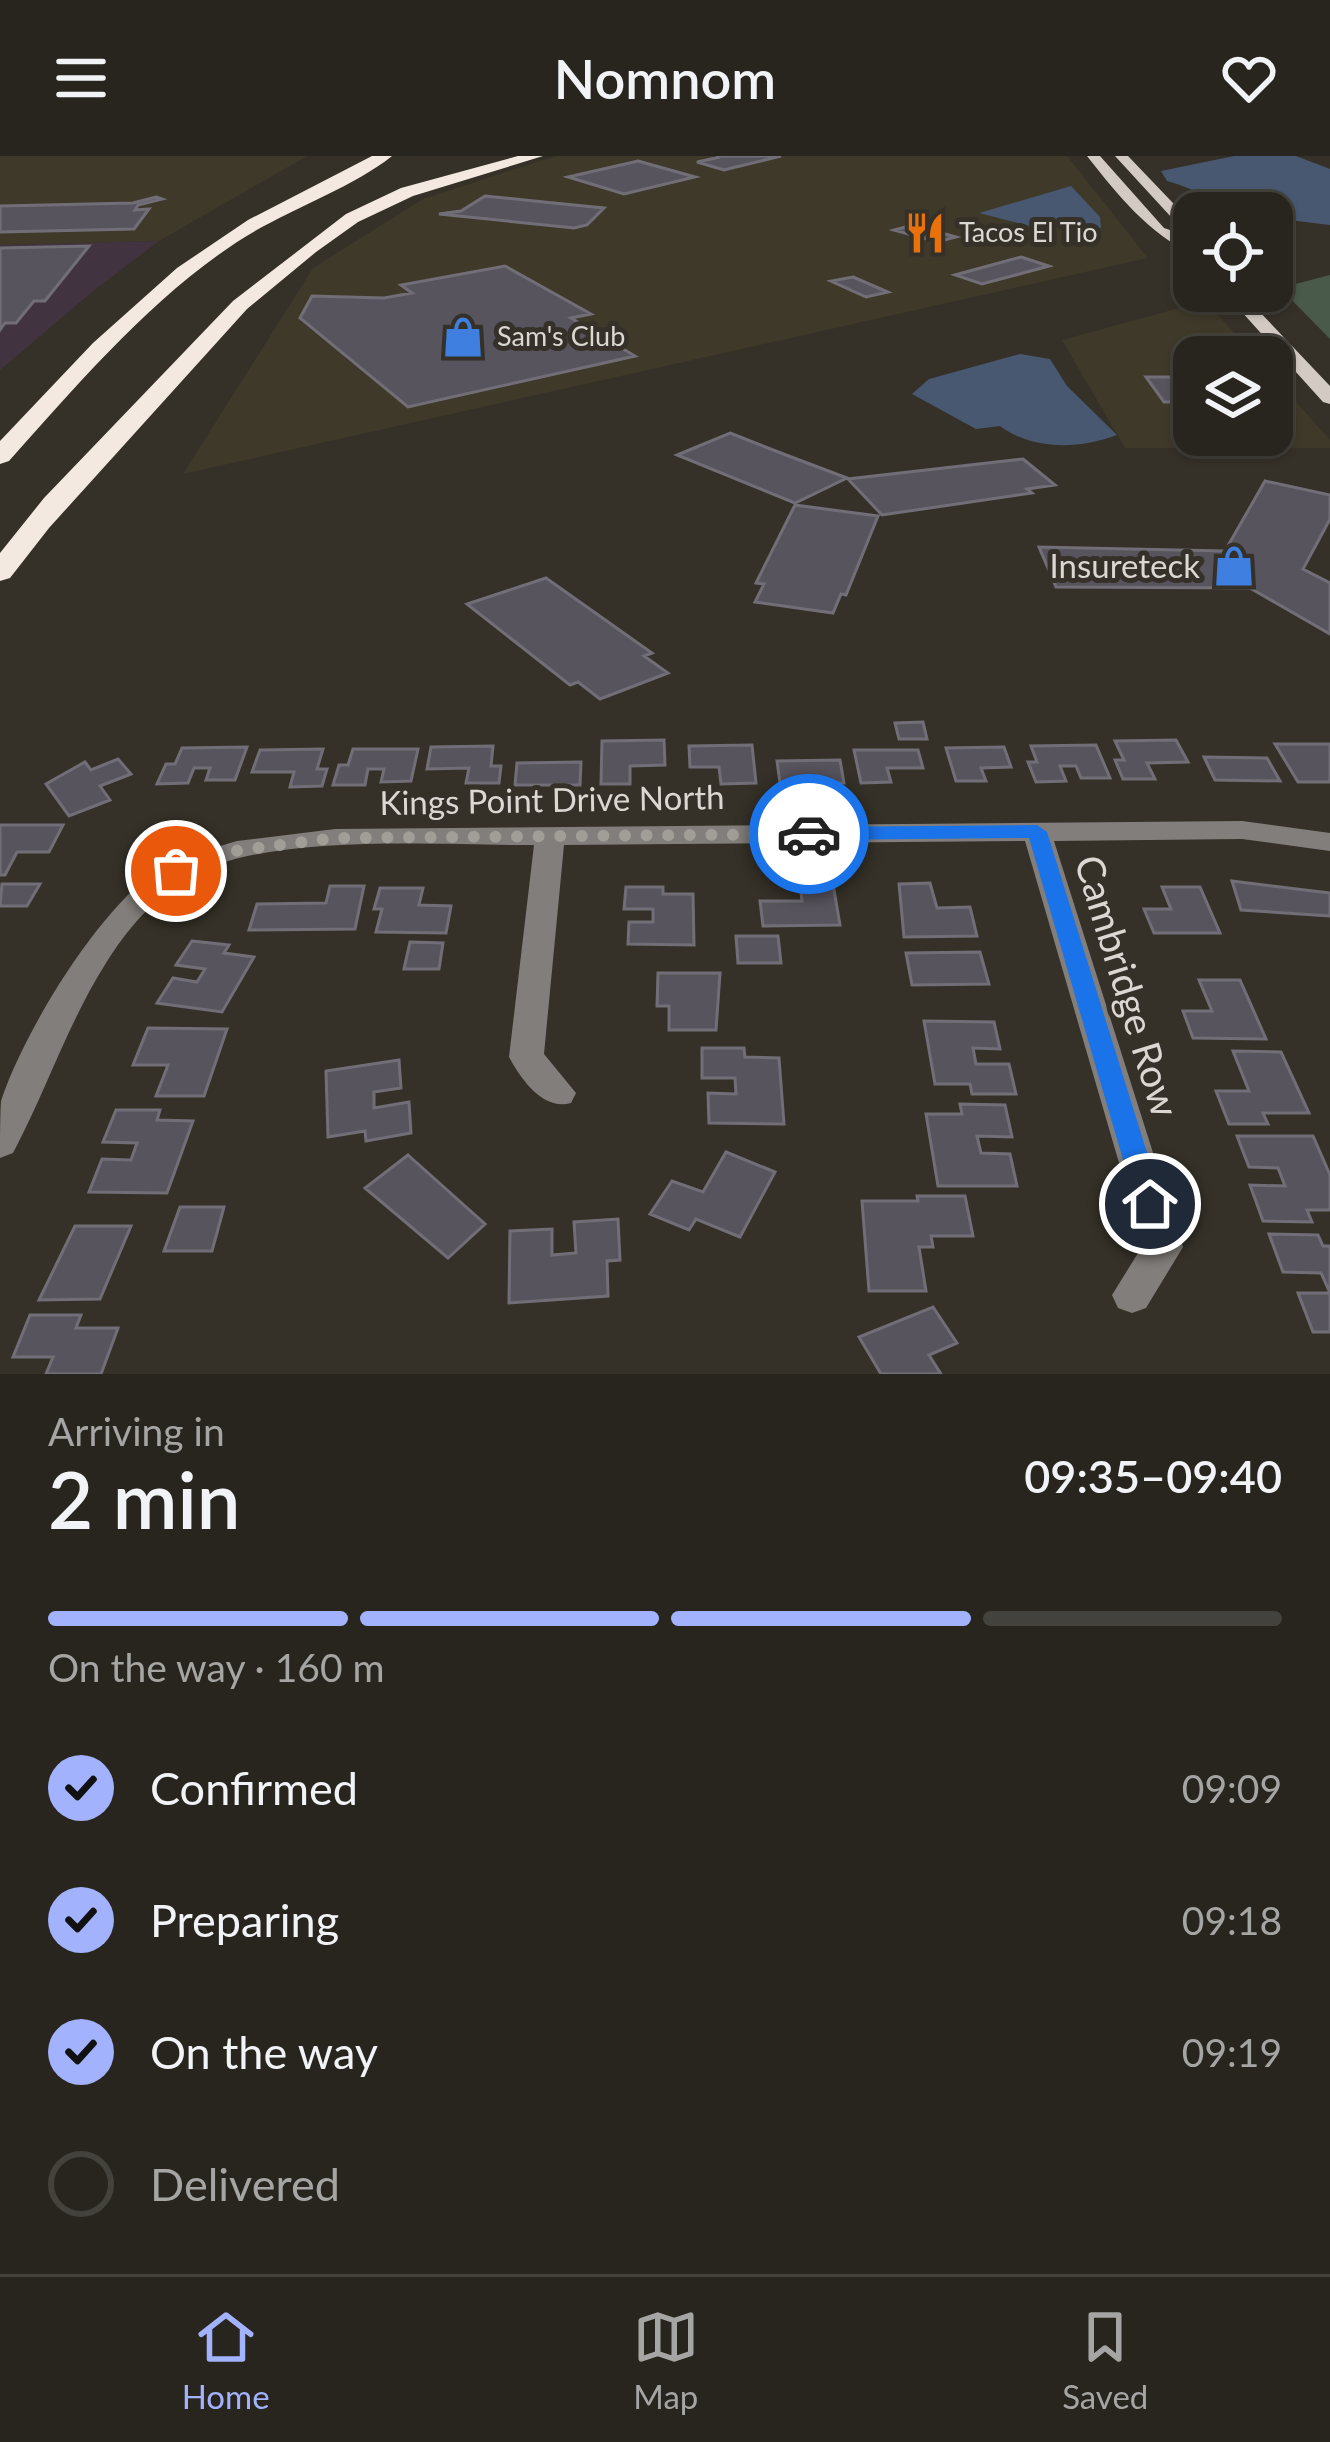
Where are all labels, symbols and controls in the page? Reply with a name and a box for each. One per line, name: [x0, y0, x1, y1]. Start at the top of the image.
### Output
icon: menu: [48, 45, 114, 111]
icon: heart: [1216, 45, 1282, 111]
text: Nomnom: [554, 46, 776, 111]
map controls: [1173, 192, 1293, 456]
button: locate: [1173, 192, 1293, 312]
restaurant icon: Tacos El Tio: [902, 210, 948, 256]
place label: Tacos El Tio: [959, 215, 1097, 248]
shop icon: Sam's Club: [440, 314, 486, 360]
place label: Sam's Club: [497, 319, 625, 352]
button: layers: [1173, 336, 1293, 456]
shop icon: Insureteck: [1211, 543, 1257, 589]
place label: Insureteck: [1050, 545, 1200, 585]
courier: [749, 774, 869, 894]
street label: Kings Point Drive North: [379, 776, 725, 822]
icon: car: [776, 801, 842, 867]
pin: [125, 820, 227, 922]
icon: bag: [143, 838, 209, 904]
street label: Cambridge Row: [1066, 849, 1190, 1122]
pin: [1099, 1153, 1201, 1255]
icon: home: [1117, 1171, 1183, 1237]
text: Arriving in: [48, 1408, 225, 1454]
text: 09:35–09:40: [1024, 1449, 1282, 1503]
text: 2 min: [48, 1452, 241, 1546]
text: On the way · 160 m: [48, 1644, 385, 1690]
icon: check: [48, 1755, 114, 1821]
text: Confirmed: [150, 1761, 358, 1815]
text: 09:09: [1182, 1765, 1282, 1811]
icon: check: [48, 1887, 114, 1953]
text: Preparing: [150, 1893, 339, 1947]
text: 09:18: [1182, 1897, 1282, 1943]
icon: check: [48, 2019, 114, 2085]
text: On the way: [150, 2025, 378, 2079]
text: 09:19: [1182, 2029, 1282, 2075]
text: Delivered: [150, 2157, 340, 2211]
tab: Home: [182, 2304, 270, 2416]
tab: Map: [633, 2304, 699, 2416]
tab: Saved: [1062, 2304, 1148, 2416]

